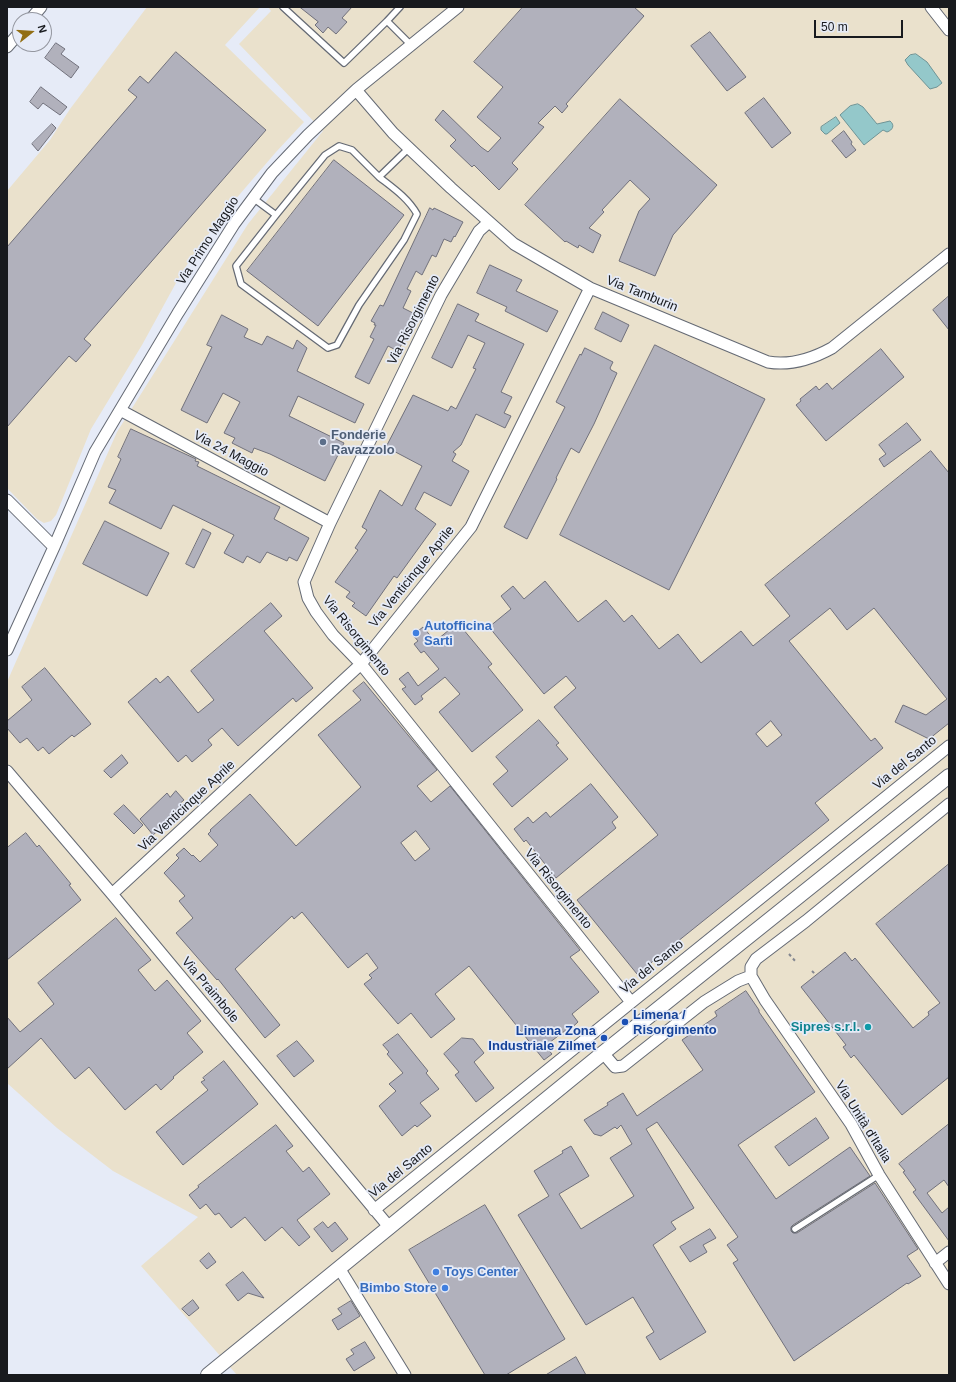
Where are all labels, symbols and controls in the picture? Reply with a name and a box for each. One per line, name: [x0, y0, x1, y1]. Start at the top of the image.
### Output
north arrow: [12, 12, 52, 52]
scale bar: [816, 12, 905, 38]
text: 50 m: [821, 20, 848, 34]
text: N: [36, 23, 49, 34]
street label: Via Primo Maggio: [174, 194, 242, 288]
street label: Via Risorgimento: [385, 272, 443, 368]
street label: Via Tamburin: [604, 273, 680, 315]
place label: Fonderie Ravazzolo: [331, 427, 395, 458]
street label: Via 24 Maggio: [191, 428, 271, 480]
marker: Fonderie Ravazzolo: [318, 437, 328, 447]
street label: Via Venticinque Aprile: [366, 523, 458, 631]
street label: Via Risorgimento: [319, 593, 393, 679]
place label: Autofficina Sarti: [424, 618, 492, 649]
marker: Autofficina Sarti: [411, 628, 421, 638]
street label: Via del Santo: [870, 733, 940, 793]
street label: Via Venticinque Aprile: [136, 757, 238, 855]
street label: Via Risorgimento: [521, 846, 595, 932]
street label: Via del Santo: [617, 937, 687, 997]
street label: Via Praimbole: [178, 954, 242, 1026]
place label: Limena / Risorgimento: [633, 1007, 717, 1038]
marker: Limena / Risorgimento: [620, 1017, 630, 1027]
place label: Sipres s.r.l.: [791, 1019, 860, 1035]
marker: Sipres s.r.l.: [863, 1022, 873, 1032]
place label: Limena Zona Industriale Zilmet: [488, 1023, 596, 1054]
marker: Limena Zona Industriale Zilmet: [599, 1033, 609, 1043]
street label: Via Unità d'Italia: [832, 1078, 894, 1166]
street label: Via del Santo: [366, 1141, 436, 1201]
place label: Toys Center: [444, 1264, 518, 1280]
marker: Toys Center: [431, 1267, 441, 1277]
place label: Bimbo Store: [360, 1280, 437, 1296]
marker: Bimbo Store: [440, 1283, 450, 1293]

